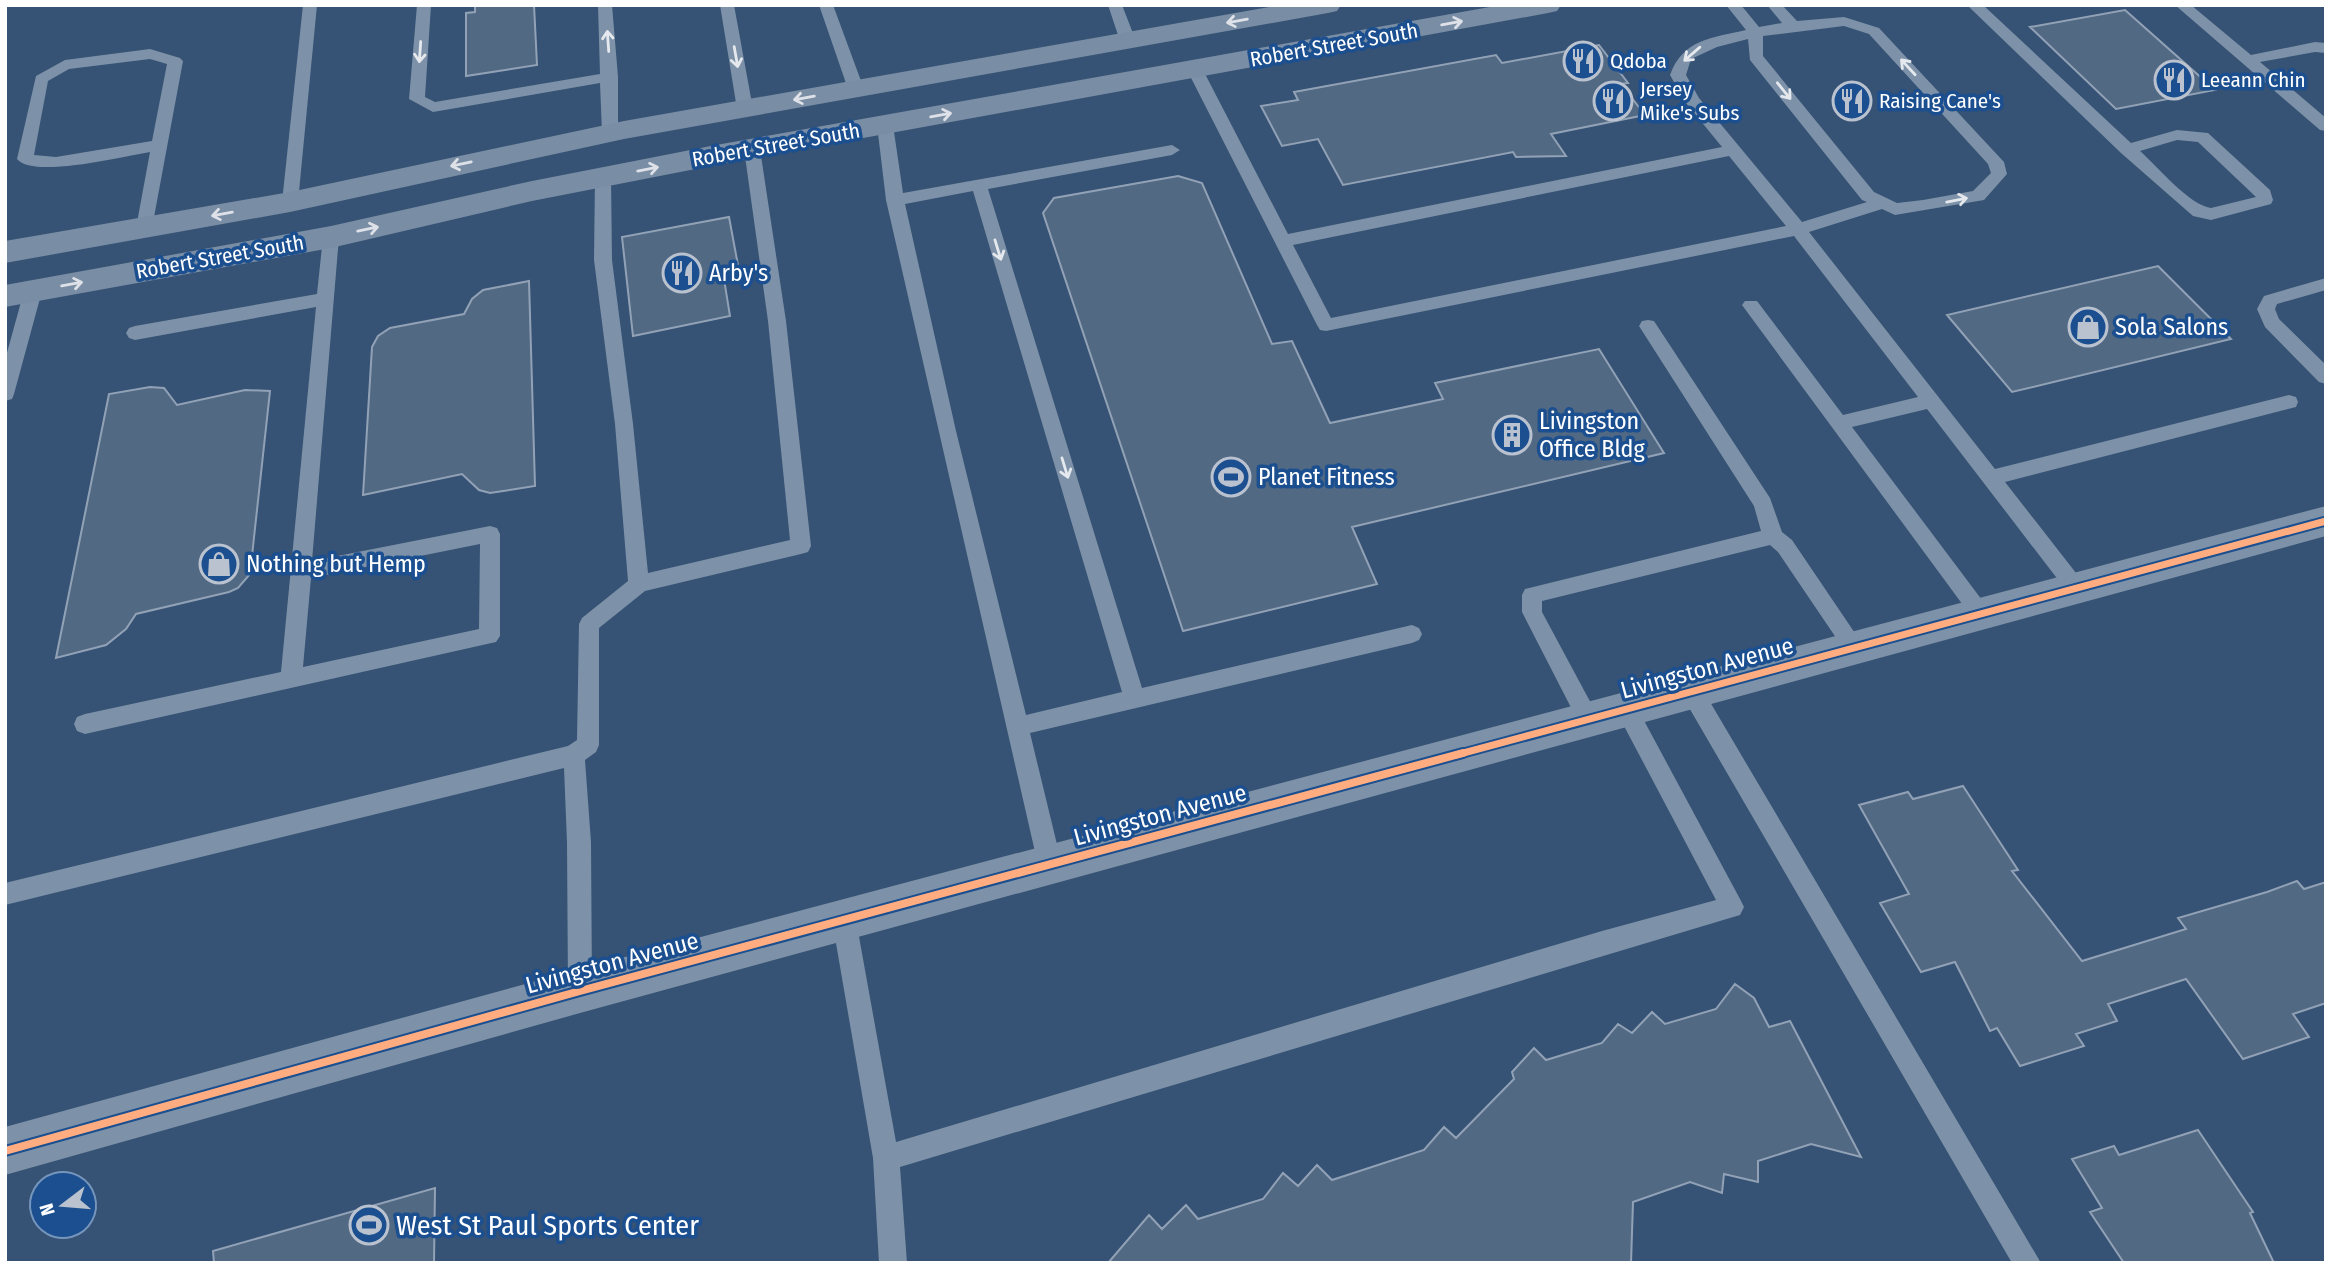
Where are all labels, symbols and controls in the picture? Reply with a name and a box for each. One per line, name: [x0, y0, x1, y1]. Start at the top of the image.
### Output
one-way arrow: [1226, 15, 1249, 29]
one-way arrow: [1440, 16, 1463, 29]
street label: Robert Street South: [1248, 17, 1420, 73]
one-way arrow: [601, 30, 614, 53]
one-way arrow: [414, 40, 427, 63]
restaurant icon: Qdoba: [1562, 40, 1604, 82]
one-way arrow: [730, 45, 743, 68]
one-way arrow: [1684, 45, 1702, 62]
place label: Qdoba: [1610, 48, 1667, 74]
one-way arrow: [1900, 58, 1916, 76]
restaurant icon: Leeann Chin: [2153, 59, 2195, 101]
place label: Leeann Chin: [2201, 67, 2306, 93]
place label: Jersey Mike's Subs: [1640, 76, 1739, 126]
restaurant icon: Jersey Mike's Subs: [1592, 80, 1634, 122]
restaurant icon: Raising Cane's: [1831, 80, 1873, 122]
one-way arrow: [1776, 81, 1791, 99]
place label: Raising Cane's: [1879, 88, 2001, 114]
one-way arrow: [793, 92, 816, 105]
one-way arrow: [929, 108, 952, 121]
street label: Robert Street South: [690, 117, 862, 173]
one-way arrow: [450, 158, 473, 171]
one-way arrow: [636, 161, 659, 175]
one-way arrow: [1945, 193, 1968, 206]
one-way arrow: [212, 208, 234, 221]
one-way arrow: [356, 221, 379, 235]
street label: Robert Street South: [134, 229, 306, 285]
one-way arrow: [993, 239, 1006, 261]
restaurant icon: Arby's: [661, 252, 703, 294]
place label: Arby's: [709, 259, 768, 287]
one-way arrow: [60, 277, 83, 290]
shop icon: Sola Salons: [2067, 306, 2109, 348]
place label: Sola Salons: [2115, 313, 2228, 341]
place label: Livingston Office Bldg: [1539, 407, 1645, 463]
building icon: Livingston Office Bldg: [1491, 414, 1533, 456]
sports icon: Planet Fitness: [1210, 456, 1252, 498]
one-way arrow: [1059, 457, 1072, 479]
place label: Planet Fitness: [1258, 463, 1395, 491]
shop icon: Nothing but Hemp: [198, 543, 240, 585]
place label: Nothing but Hemp: [246, 550, 426, 578]
street label: Livingston Avenue: [1617, 631, 1797, 705]
street label: Livingston Avenue: [1070, 778, 1250, 852]
street label: Livingston Avenue: [522, 926, 702, 1000]
north arrow: [28, 1170, 98, 1240]
text: N: [35, 1201, 60, 1218]
sports icon: West St Paul Sports Center: [348, 1204, 390, 1246]
place label: West St Paul Sports Center: [396, 1209, 699, 1242]

